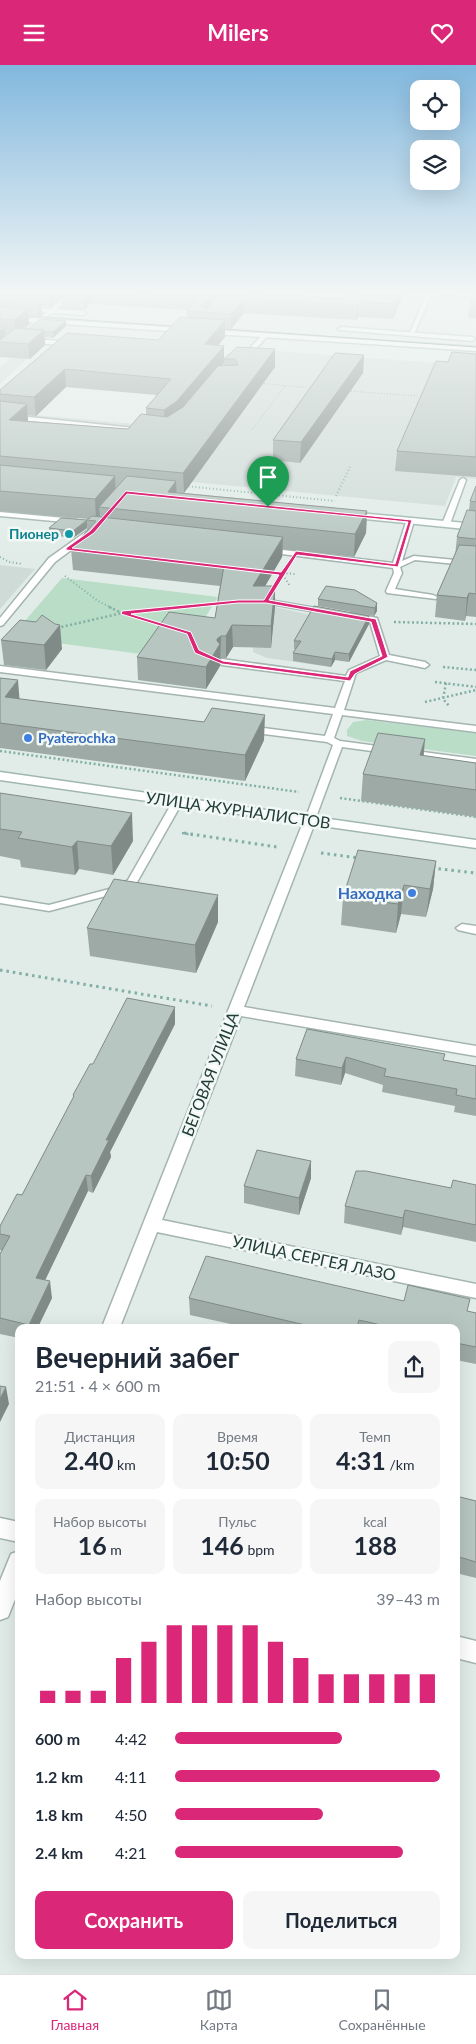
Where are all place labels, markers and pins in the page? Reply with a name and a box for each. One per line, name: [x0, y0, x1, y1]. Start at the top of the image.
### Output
pin: [247, 456, 289, 507]
place label: Пионер: [9, 525, 59, 542]
marker: Пионер: [63, 528, 75, 540]
place label: Pyaterochka: [38, 729, 116, 746]
marker: Pyaterochka: [22, 732, 34, 744]
place label: Находка: [338, 883, 402, 902]
marker: Находка: [406, 887, 418, 899]

